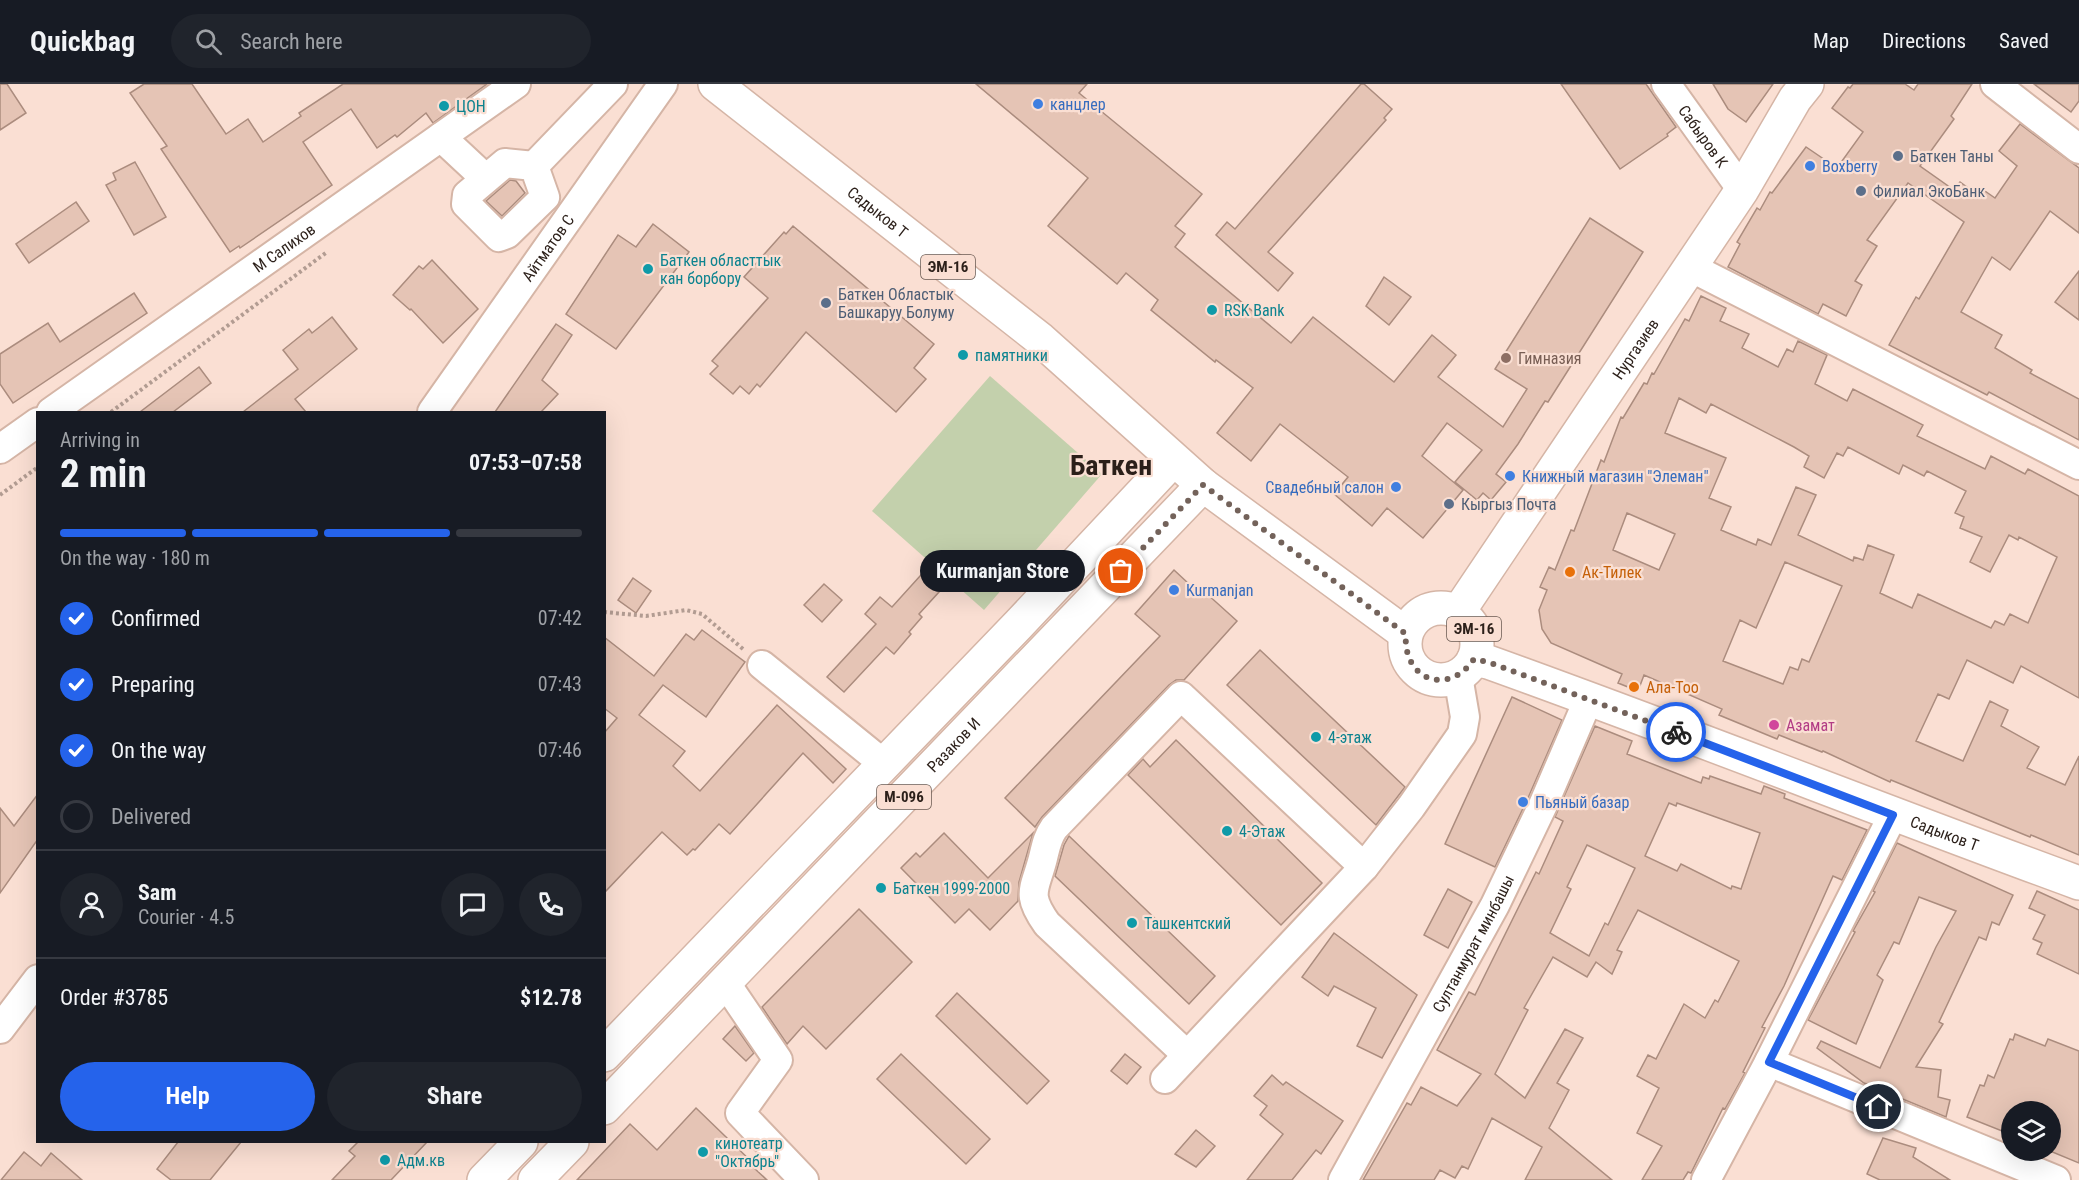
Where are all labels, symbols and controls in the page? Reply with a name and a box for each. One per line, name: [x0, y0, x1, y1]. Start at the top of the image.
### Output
search box: [171, 14, 591, 68]
text: Quickbag: [30, 25, 135, 58]
icon: search: [192, 25, 225, 58]
text: Search here: [240, 29, 342, 54]
text: Map: [1813, 29, 1849, 53]
text: Directions: [1882, 29, 1966, 53]
text: Saved: [1999, 29, 2049, 53]
place label: канцлер: [1050, 95, 1106, 114]
place label: ЦОН: [456, 97, 486, 116]
marker: канцлер: [1031, 97, 1045, 111]
marker: ЦОН: [437, 99, 451, 113]
street label: Сабыров К: [1675, 101, 1732, 171]
place label: Баткен Таны: [1910, 147, 1994, 166]
marker: Баткен Таны: [1891, 149, 1905, 163]
place label: Boxberry: [1822, 157, 1878, 176]
marker: Boxberry: [1803, 159, 1817, 173]
street label: Садыков Т: [844, 182, 912, 241]
place label: Филиал ЭкоБанк: [1873, 182, 1985, 201]
marker: Филиал ЭкоБанк: [1854, 184, 1868, 198]
street label: Айтматов С: [518, 211, 578, 285]
street label: М Салихов: [249, 219, 319, 276]
place label: Баткен областтык кан борбору: [660, 251, 782, 288]
road number: ЭМ-16: [921, 255, 975, 279]
marker: Баткен областтык кан борбору: [641, 262, 655, 276]
place label: Баткен Областык Башкаруу Болуму: [838, 285, 955, 322]
marker: Баткен Областык Башкаруу Болуму: [819, 296, 833, 310]
place label: RSK Bank: [1224, 301, 1285, 320]
marker: RSK Bank: [1205, 303, 1219, 317]
street label: Нургазиев: [1608, 315, 1662, 383]
place label: памятники: [975, 346, 1048, 365]
marker: памятники: [956, 348, 970, 362]
place label: Гимназия: [1518, 349, 1582, 368]
marker: Гимназия: [1499, 351, 1513, 365]
text: Arriving in: [60, 428, 140, 452]
district label: Баткен: [1070, 449, 1152, 482]
text: 07:53–07:58: [469, 450, 582, 475]
text: 2 min: [60, 451, 147, 497]
place label: Книжный магазин "Элеман": [1522, 467, 1709, 486]
marker: Книжный магазин "Элеман": [1503, 469, 1517, 483]
place label: Cвадебный салон: [1265, 478, 1384, 497]
marker: Cвадебный салон: [1389, 480, 1403, 494]
place label: Кыргыз Почта: [1461, 495, 1556, 514]
marker: Кыргыз Почта: [1442, 497, 1456, 511]
pin: [1095, 545, 1146, 596]
text: On the way · 180 m: [60, 546, 210, 570]
callout: Kurmanjan Store: [920, 550, 1085, 592]
icon: bag: [1104, 554, 1137, 587]
text: Kurmanjan Store: [936, 559, 1069, 583]
place label: Ак-Тилек: [1582, 563, 1642, 582]
marker: Ак-Тилек: [1563, 565, 1577, 579]
place label: Kurmanjan: [1186, 581, 1254, 600]
marker: Kurmanjan: [1167, 583, 1181, 597]
icon: check: [60, 602, 93, 635]
text: Confirmed: [111, 606, 200, 631]
text: 07:42: [538, 606, 582, 630]
road number: ЭМ-16: [1447, 617, 1501, 641]
icon: check: [60, 668, 93, 701]
text: Preparing: [111, 672, 195, 697]
text: 07:43: [538, 672, 582, 696]
place label: Ала-Тоо: [1646, 678, 1699, 697]
marker: Ала-Тоо: [1627, 680, 1641, 694]
courier: [1646, 702, 1706, 762]
street label: Разаков И: [923, 713, 984, 776]
icon: bike: [1660, 716, 1693, 749]
place label: Азамат: [1786, 716, 1835, 735]
marker: Азамат: [1767, 718, 1781, 732]
place label: 4-этаж: [1328, 728, 1372, 747]
marker: 4-этаж: [1309, 730, 1323, 744]
icon: check: [60, 734, 93, 767]
text: On the way: [111, 738, 206, 763]
text: 07:46: [538, 738, 582, 762]
road number: М-096: [877, 785, 931, 809]
place label: Пьяный базар: [1535, 793, 1629, 812]
marker: Пьяный базар: [1516, 795, 1530, 809]
text: Delivered: [111, 804, 191, 829]
street label: Садыков Т: [1908, 812, 1982, 855]
place label: 4-Этаж: [1239, 822, 1286, 841]
marker: 4-Этаж: [1220, 824, 1234, 838]
street label: Султанмурат минбашы: [1428, 872, 1518, 1015]
button: person: [60, 873, 123, 936]
button: chat: [441, 873, 504, 936]
button: phone: [519, 873, 582, 936]
place label: Баткен 1999-2000: [893, 879, 1010, 898]
text: Sam: [138, 880, 177, 905]
marker: Баткен 1999-2000: [874, 881, 888, 895]
text: Courier · 4.5: [138, 905, 234, 929]
place label: Ташкентский: [1144, 914, 1231, 933]
marker: Ташкентский: [1125, 916, 1139, 930]
text: Order #3785: [60, 985, 168, 1010]
text: $12.78: [520, 985, 582, 1010]
button: Help: [60, 1062, 315, 1131]
button: Share: [327, 1062, 582, 1131]
pin: [1853, 1081, 1904, 1132]
icon: home: [1862, 1090, 1895, 1123]
map controls: [2001, 1101, 2061, 1161]
button: layers: [2001, 1101, 2061, 1161]
place label: кинотеатр "Октябрь": [715, 1134, 783, 1171]
marker: кинотеатр "Октябрь": [696, 1145, 710, 1159]
place label: Адм.кв: [397, 1151, 445, 1170]
marker: Адм.кв: [378, 1153, 392, 1167]

